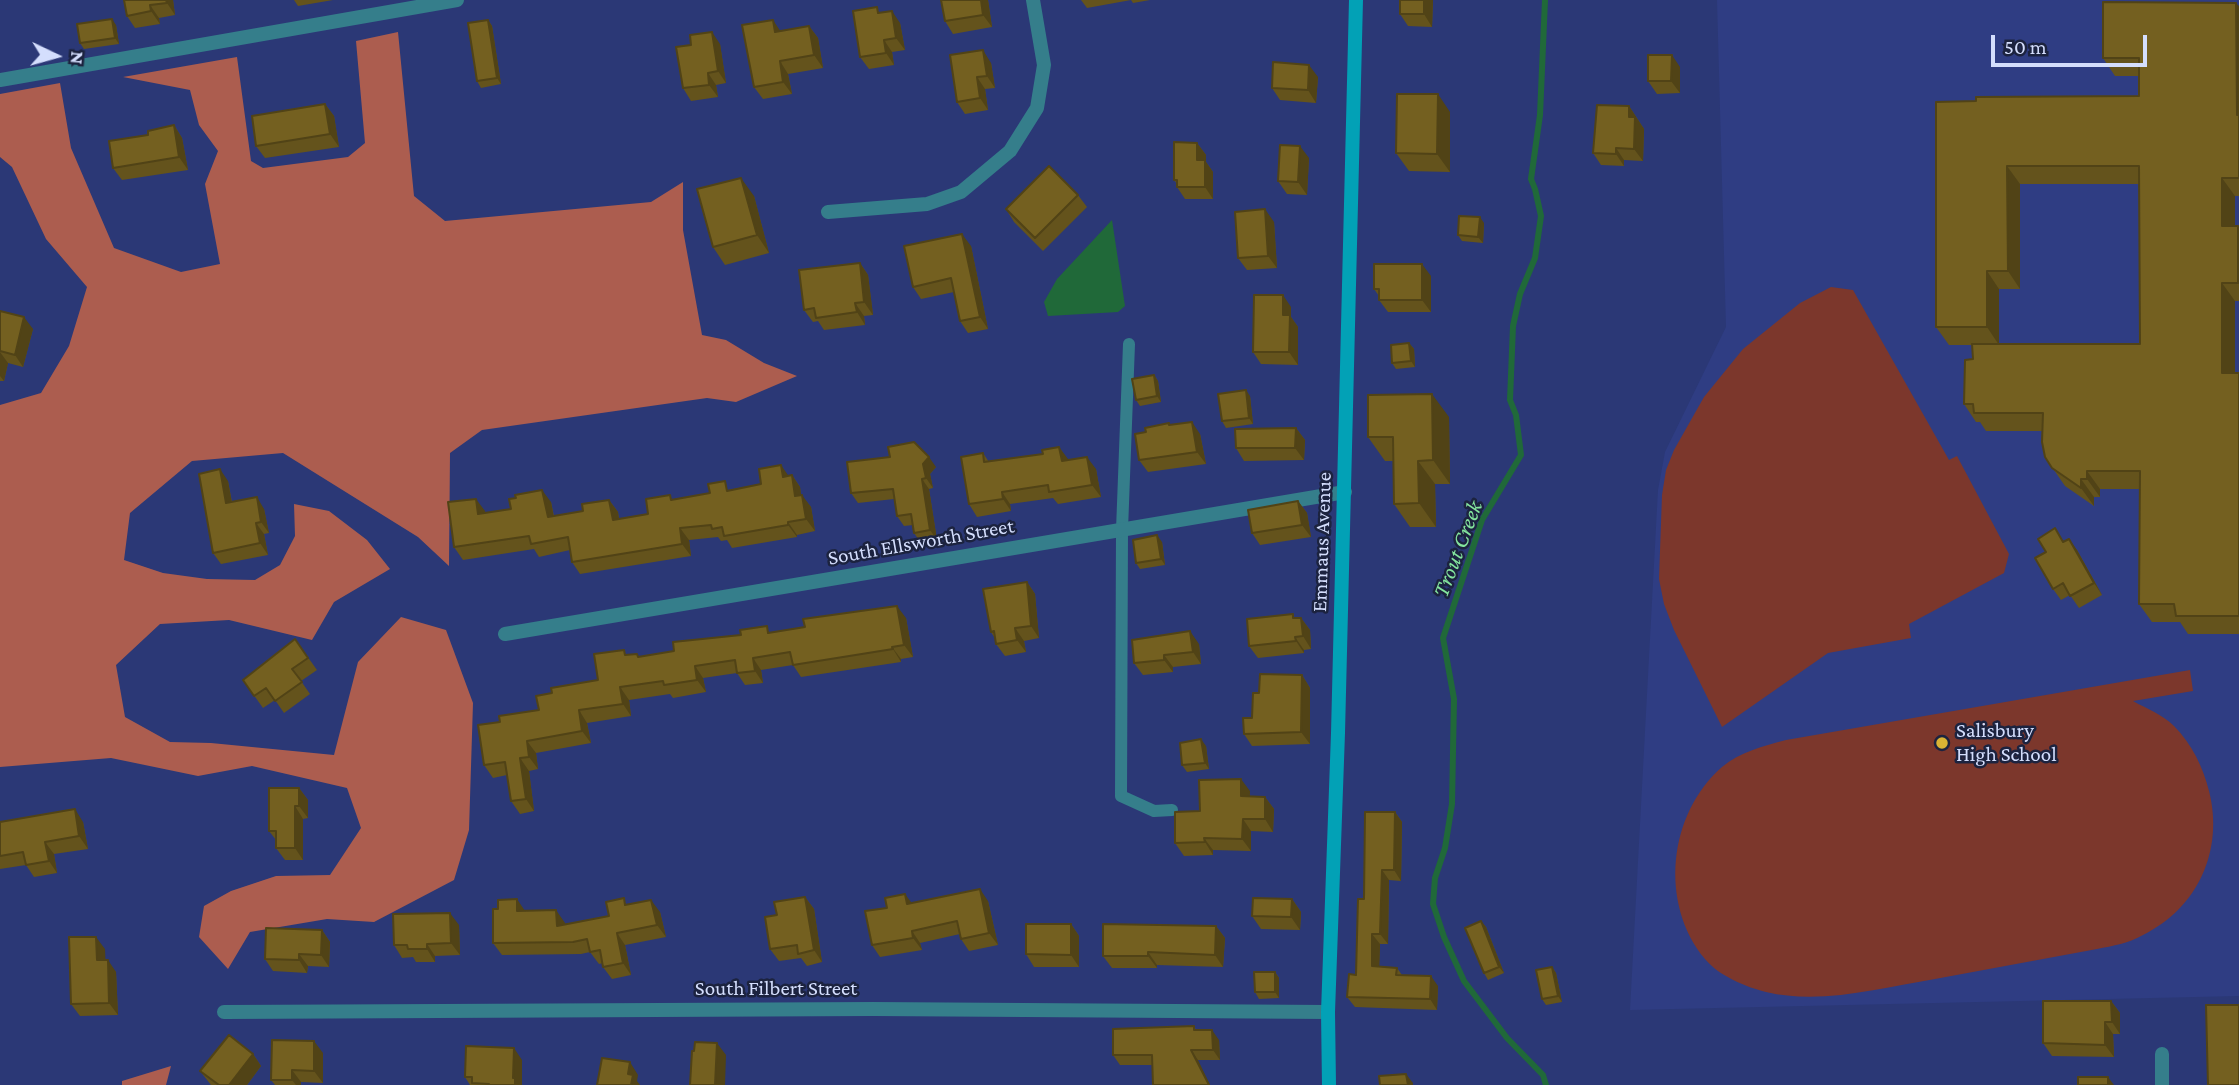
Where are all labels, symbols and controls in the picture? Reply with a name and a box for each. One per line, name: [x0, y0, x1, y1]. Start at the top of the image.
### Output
north arrow: [21, 21, 91, 91]
scale bar: [1994, 21, 2150, 65]
text: 50 m: [2004, 35, 2047, 59]
text: N: [66, 50, 88, 65]
street label: Emmaus Avenue: [1307, 472, 1337, 612]
water label: Trout Creek: [1427, 497, 1489, 601]
street label: South Ellsworth Street: [826, 513, 1016, 571]
place label: Salisbury High School: [1956, 718, 2057, 768]
marker: Salisbury High School: [1934, 735, 1950, 751]
street label: South Filbert Street: [695, 976, 857, 1002]

